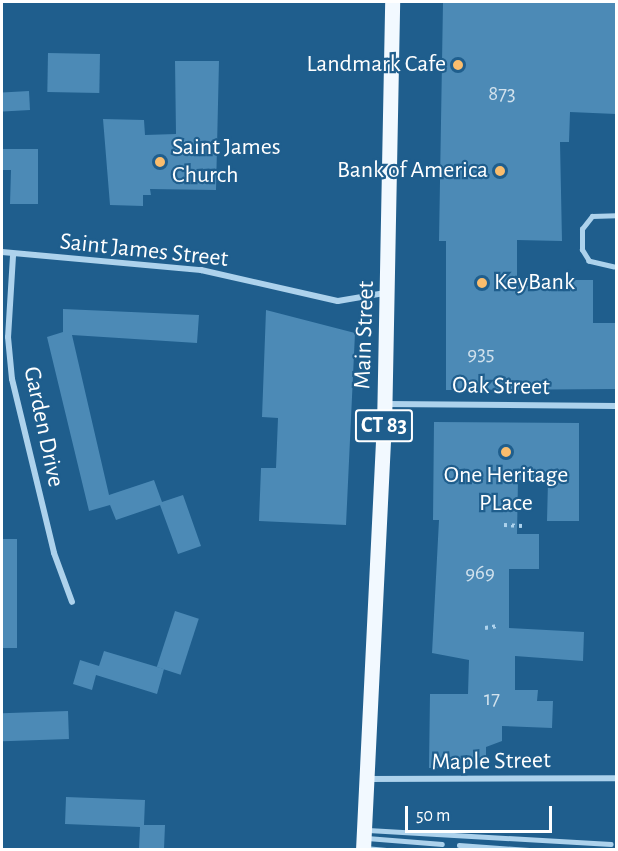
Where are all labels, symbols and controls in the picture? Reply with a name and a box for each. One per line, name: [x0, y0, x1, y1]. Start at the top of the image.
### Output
place label: Landmark Cafe: [306, 51, 446, 79]
marker: Landmark Cafe: [451, 58, 465, 72]
house number: 873: [488, 81, 516, 107]
place label: Saint James Church: [172, 134, 281, 190]
marker: Saint James Church: [153, 155, 167, 169]
place label: Bank of America: [337, 157, 488, 185]
marker: Bank of America: [493, 164, 507, 178]
street label: Saint James Street: [58, 228, 230, 274]
place label: KeyBank: [494, 269, 575, 297]
marker: KeyBank: [475, 276, 489, 290]
street label: Main Street: [349, 280, 381, 390]
house number: 935: [467, 341, 495, 367]
street label: Garden Drive: [16, 364, 70, 490]
street label: Oak Street: [452, 372, 550, 402]
road number: CT 83: [354, 407, 414, 445]
marker: One Heritage PLace: [499, 445, 513, 459]
place label: One Heritage PLace: [444, 462, 568, 518]
house number: 969: [465, 560, 495, 586]
house number: 17: [484, 686, 500, 712]
street label: Maple Street: [431, 747, 551, 777]
scale bar: [408, 794, 555, 832]
text: 50 m: [416, 807, 450, 825]

